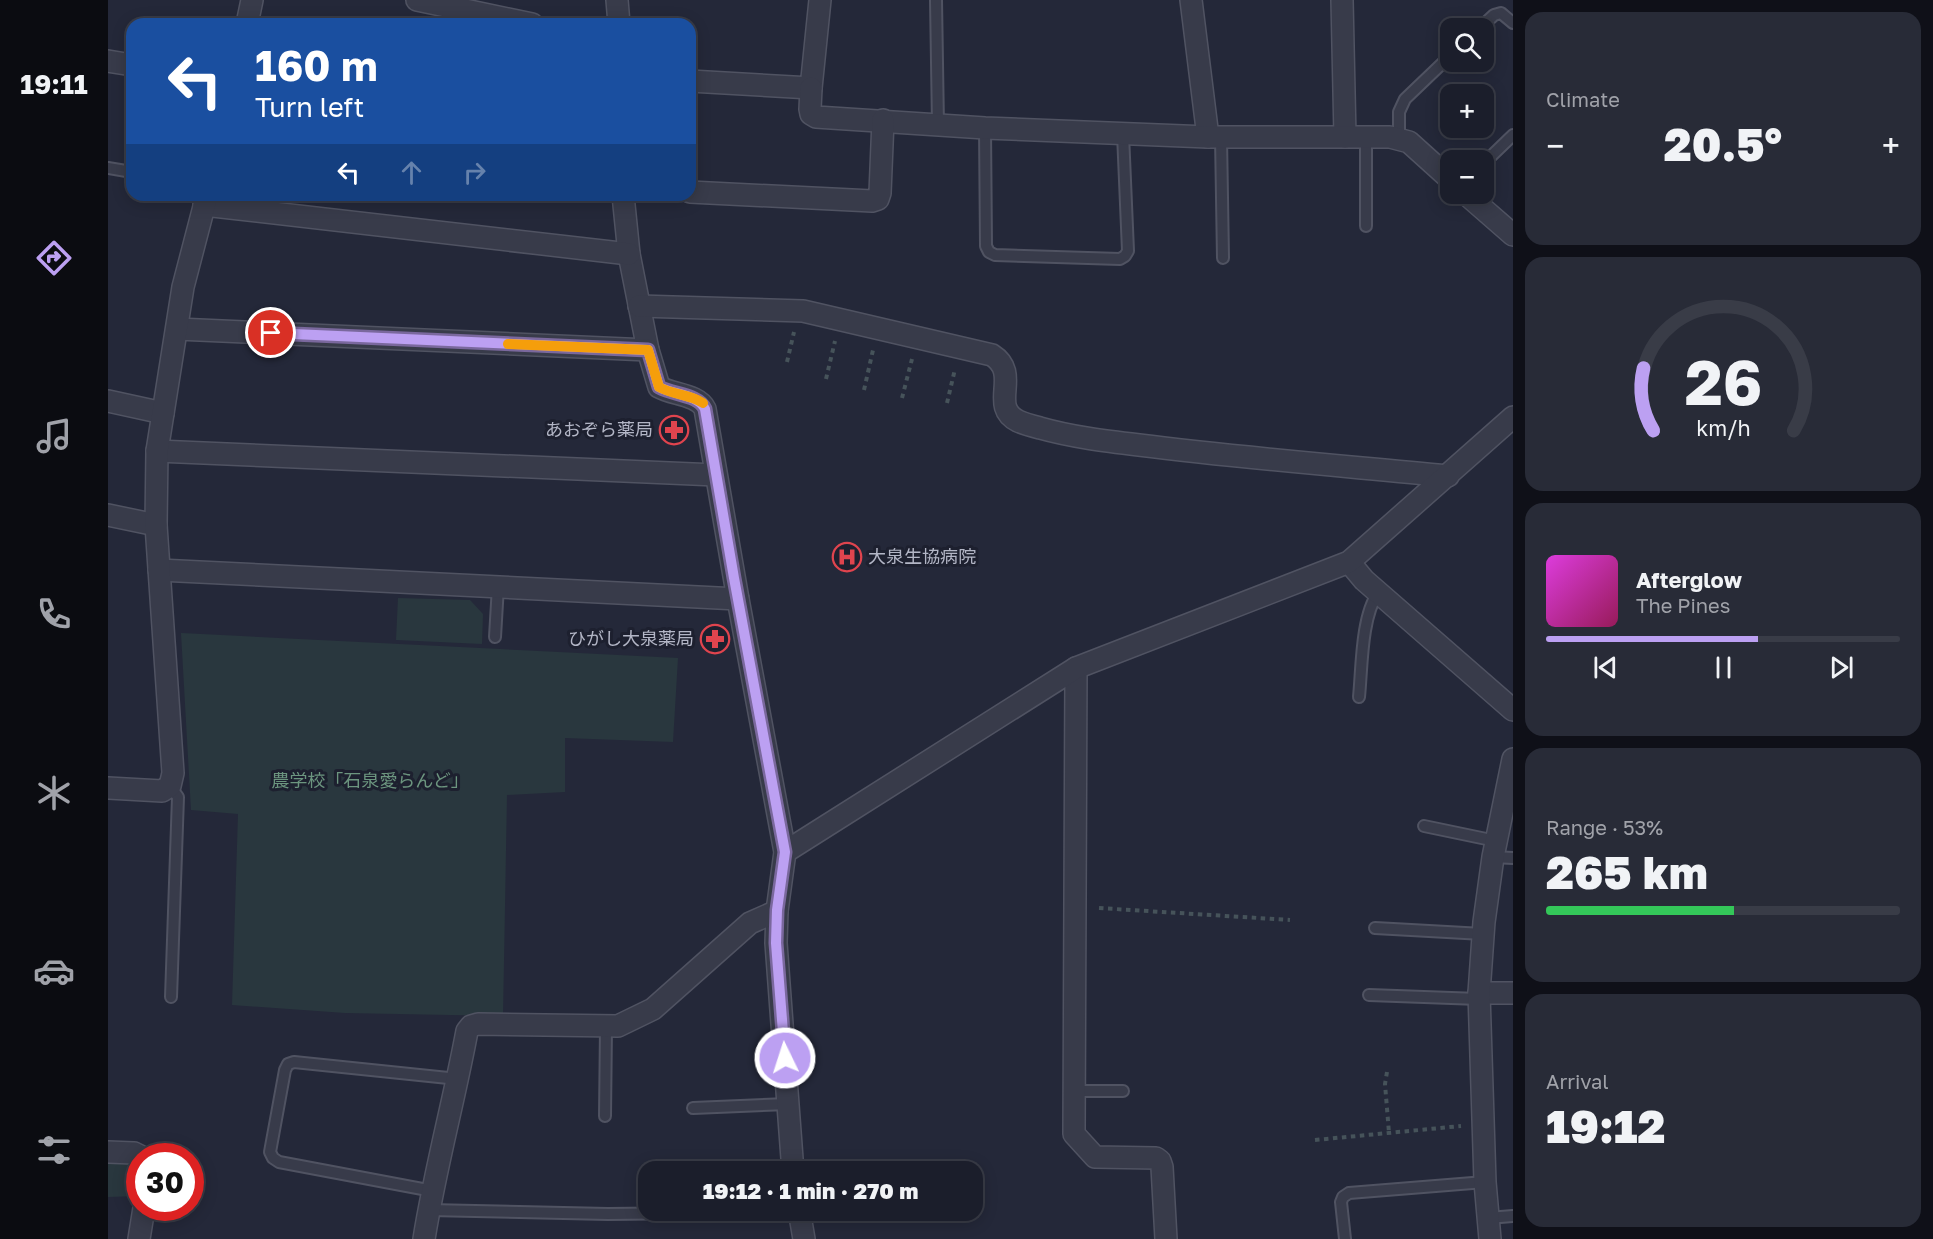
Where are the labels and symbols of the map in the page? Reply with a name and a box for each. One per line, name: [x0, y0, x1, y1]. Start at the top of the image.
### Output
pin: [245, 307, 296, 358]
pharmacy icon: あおぞら薬局: [658, 414, 690, 446]
place label: あおぞら薬局: [545, 418, 653, 440]
hospital icon: 大泉生協病院: [831, 541, 863, 573]
place label: 大泉生協病院: [868, 545, 976, 567]
pharmacy icon: ひがし大泉薬局: [699, 623, 731, 655]
place label: ひがし大泉薬局: [568, 627, 694, 649]
park label: 農学校「石泉愛らんど」: [271, 769, 469, 791]
position arrow: [753, 1026, 817, 1090]
speed limit sign: 30: [126, 1143, 204, 1221]

